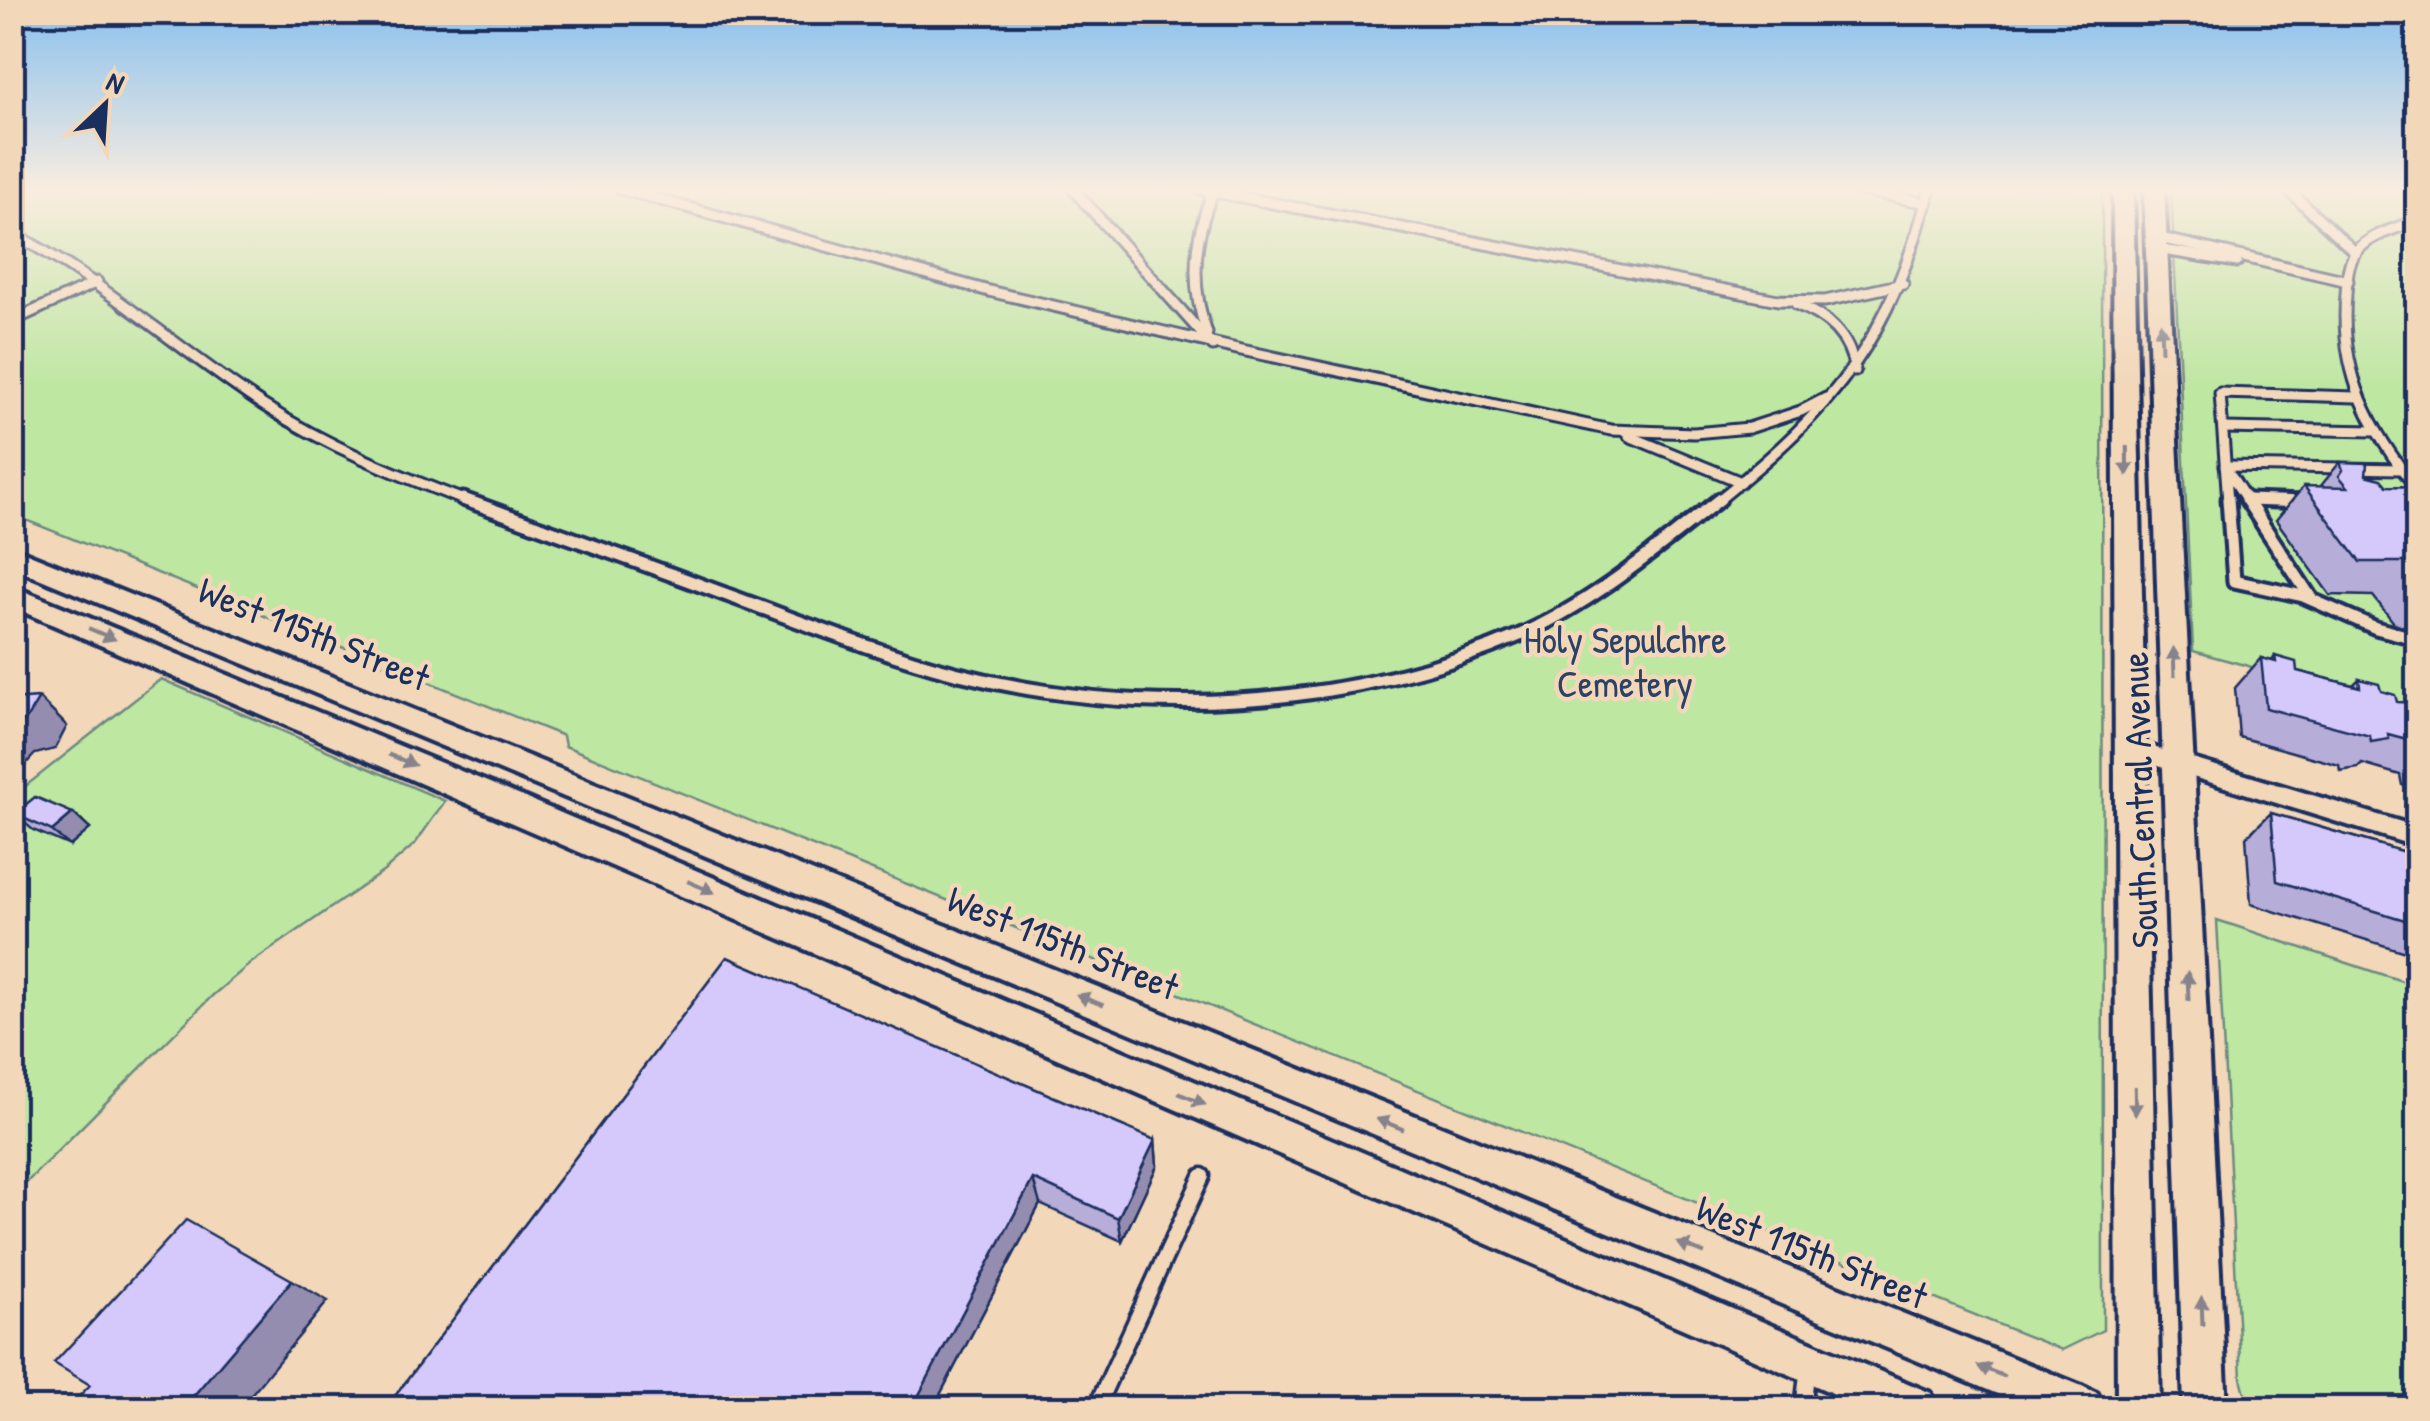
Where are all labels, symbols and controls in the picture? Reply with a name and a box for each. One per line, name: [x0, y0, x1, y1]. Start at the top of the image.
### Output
north arrow: [55, 55, 155, 155]
text: N: [101, 62, 130, 103]
one-way arrow: [2152, 320, 2168, 352]
one-way arrow: [2119, 446, 2135, 478]
street label: West 115th Street: [191, 563, 438, 703]
park label: Holy Sepulchre Cemetery: [1524, 613, 1726, 709]
one-way arrow: [87, 626, 117, 642]
one-way arrow: [2166, 645, 2182, 677]
street label: South Central Avenue: [2108, 651, 2170, 949]
one-way arrow: [387, 752, 417, 768]
street label: West 115th Street: [940, 872, 1187, 1012]
one-way arrow: [686, 879, 716, 895]
one-way arrow: [2180, 970, 2196, 1002]
one-way arrow: [1075, 992, 1105, 1008]
one-way arrow: [2127, 1086, 2143, 1118]
one-way arrow: [1177, 1091, 1207, 1107]
one-way arrow: [1375, 1115, 1405, 1131]
street label: West 115th Street: [1689, 1181, 1936, 1321]
one-way arrow: [1676, 1239, 1706, 1255]
one-way arrow: [2194, 1295, 2210, 1327]
one-way arrow: [1976, 1363, 2006, 1379]

